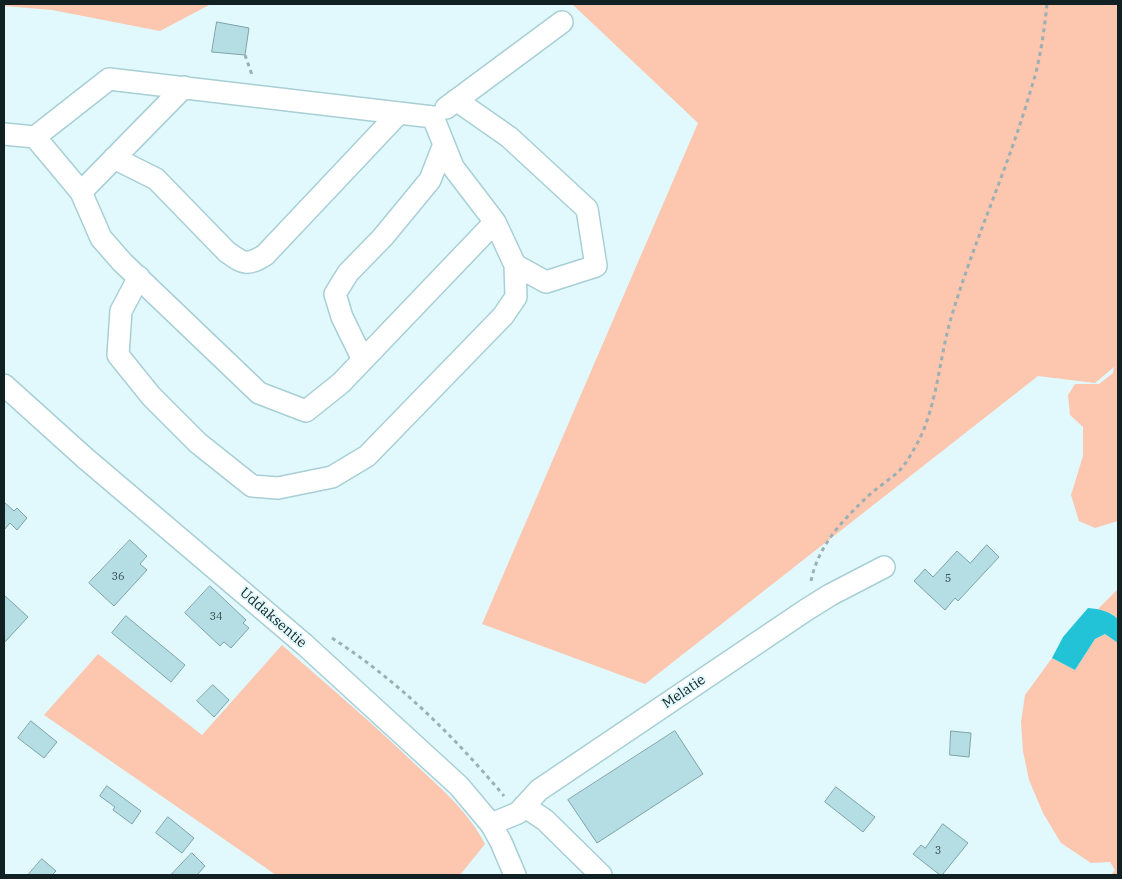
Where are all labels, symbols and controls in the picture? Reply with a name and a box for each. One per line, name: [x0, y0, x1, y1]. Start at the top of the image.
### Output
house number: 36: [111, 570, 125, 584]
house number: 5: [945, 572, 951, 586]
street label: Uddaksentie: [236, 584, 310, 652]
house number: 34: [209, 610, 223, 624]
street label: Melatie: [659, 672, 709, 712]
house number: 3: [935, 844, 941, 858]

